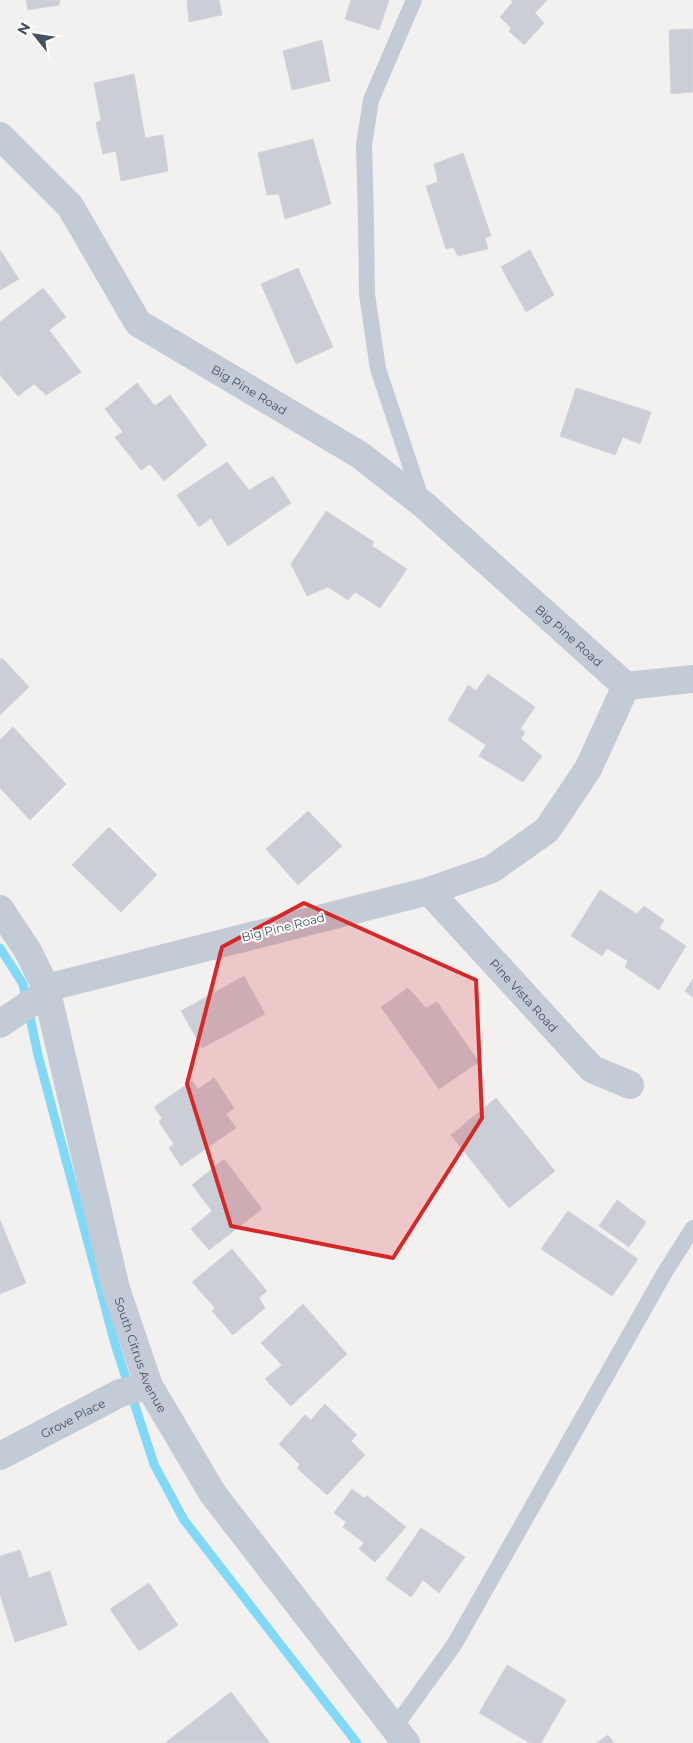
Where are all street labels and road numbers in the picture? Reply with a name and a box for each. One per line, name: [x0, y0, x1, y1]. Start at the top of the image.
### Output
street label: Big Pine Road: [209, 361, 290, 418]
street label: Big Pine Road: [533, 601, 606, 669]
street label: Big Pine Road: [240, 909, 326, 945]
street label: Pine Vista Road: [487, 955, 561, 1035]
street label: South Citrus Avenue: [112, 1295, 170, 1415]
street label: Grove Place: [38, 1395, 107, 1441]

